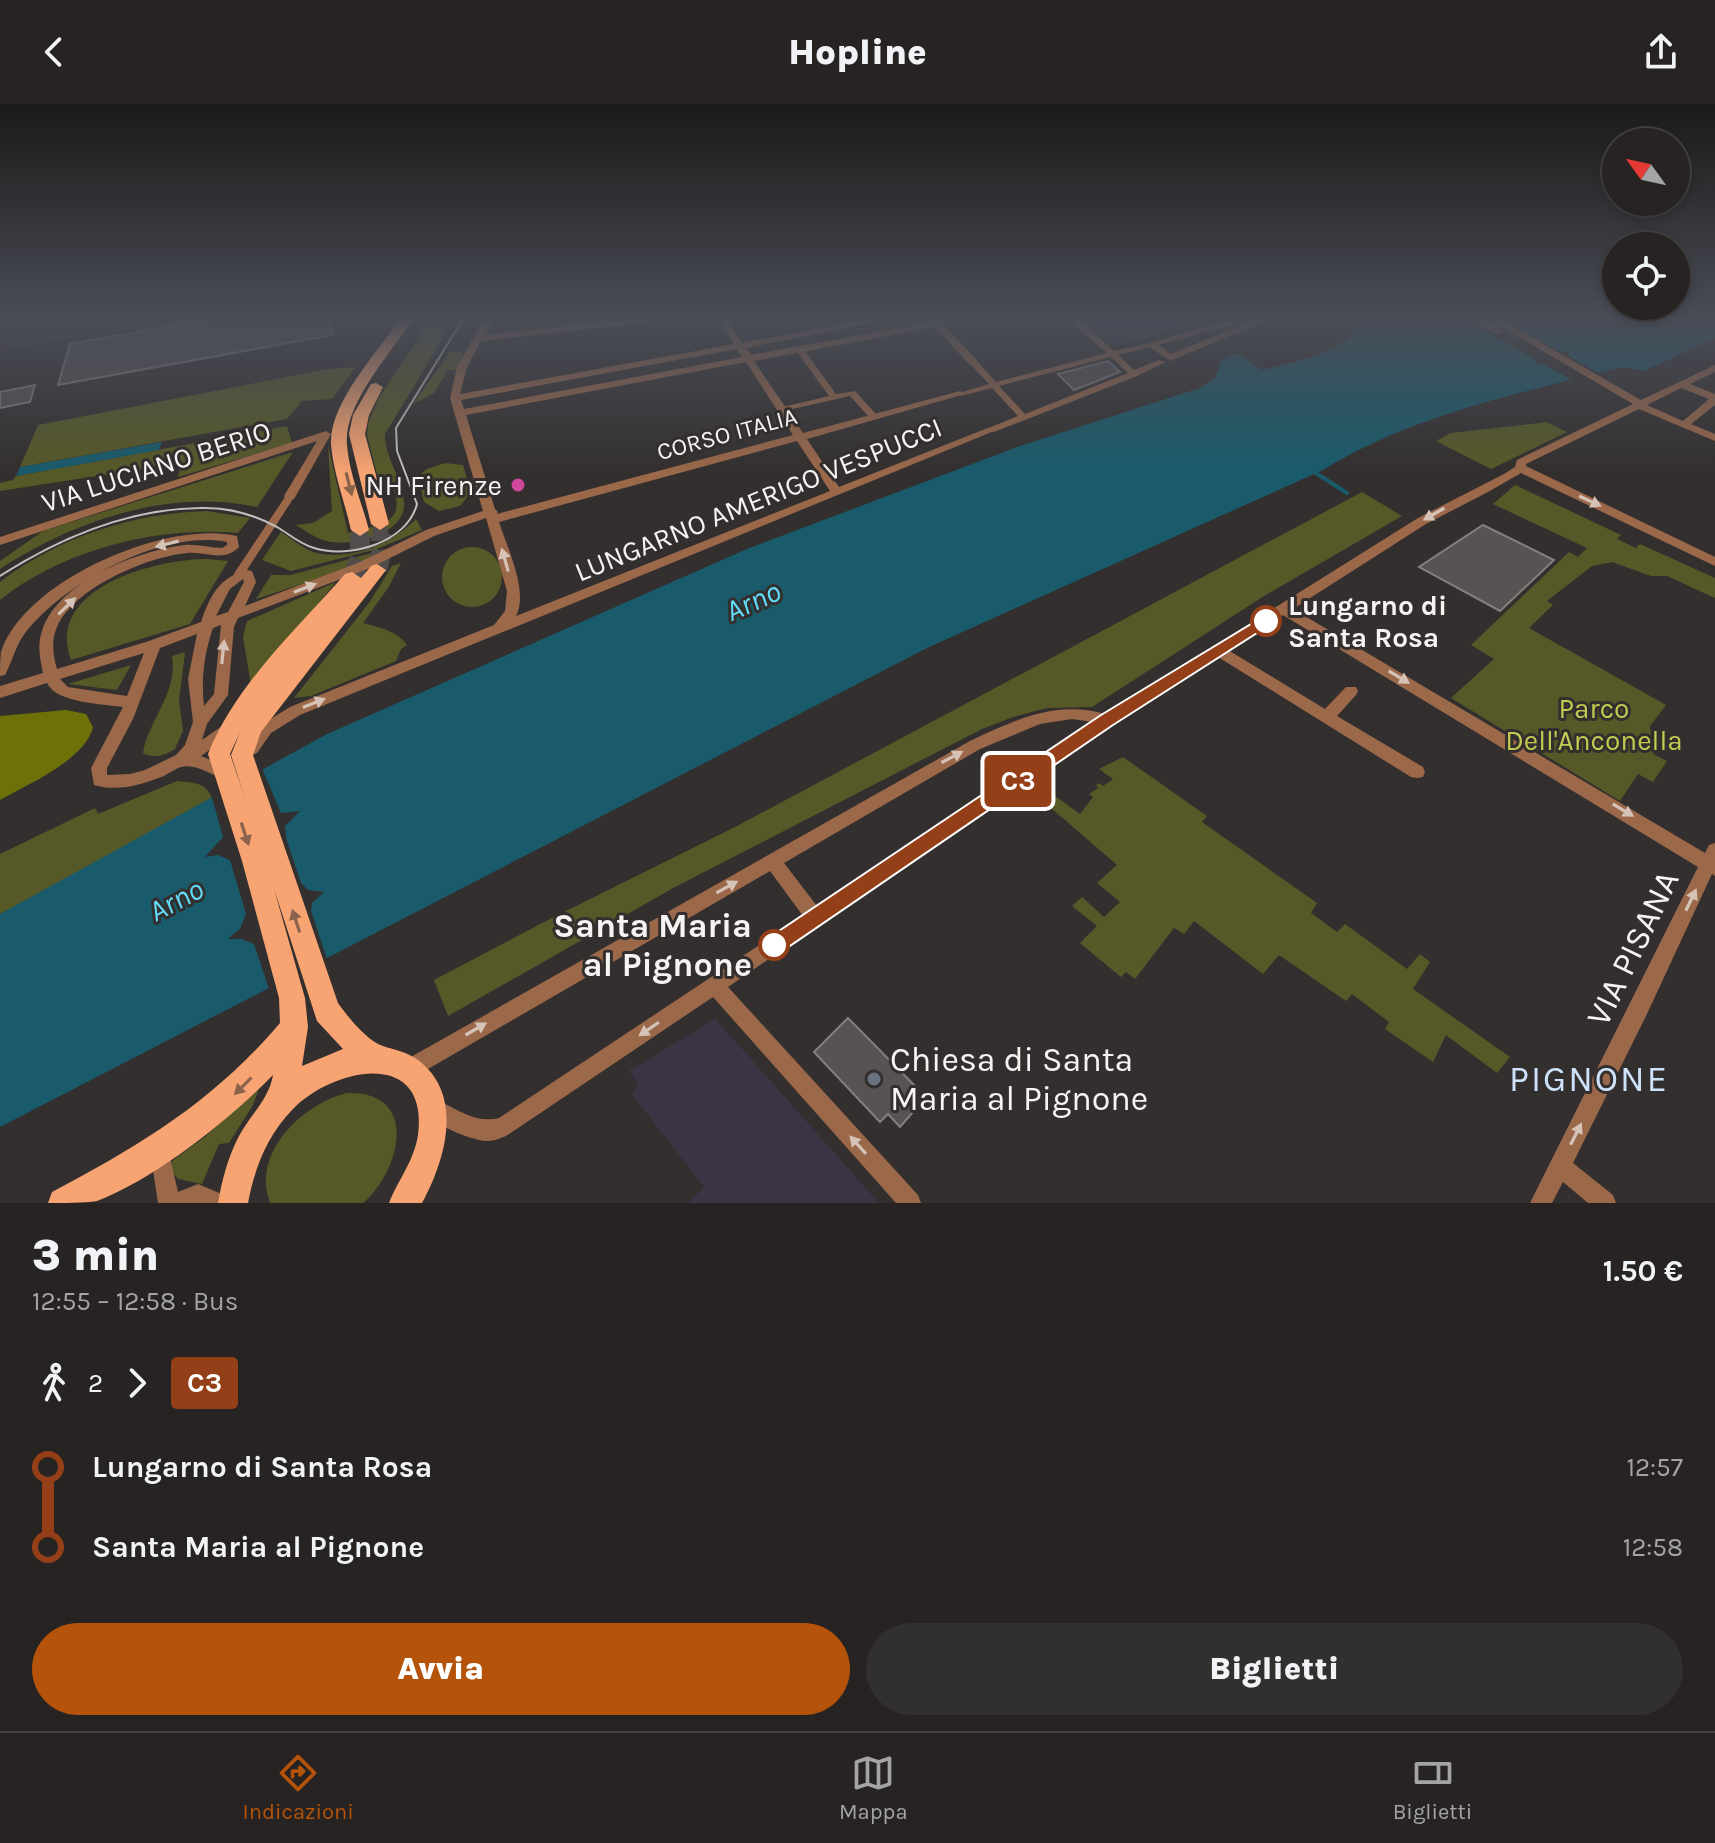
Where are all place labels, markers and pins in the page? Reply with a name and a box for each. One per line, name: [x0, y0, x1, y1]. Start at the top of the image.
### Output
place label: NH Firenze: [365, 469, 502, 502]
marker: NH Firenze: [509, 476, 527, 494]
place label: Lungarno di Santa Rosa: [1288, 589, 1447, 654]
marker: Lungarno di Santa Rosa: [1251, 606, 1281, 636]
place label: Santa Maria al Pignone: [553, 906, 752, 985]
marker: Santa Maria al Pignone: [759, 930, 789, 960]
place label: Chiesa di Santa Maria al Pignone: [890, 1040, 1148, 1119]
marker: Chiesa di Santa Maria al Pignone: [865, 1070, 883, 1088]

